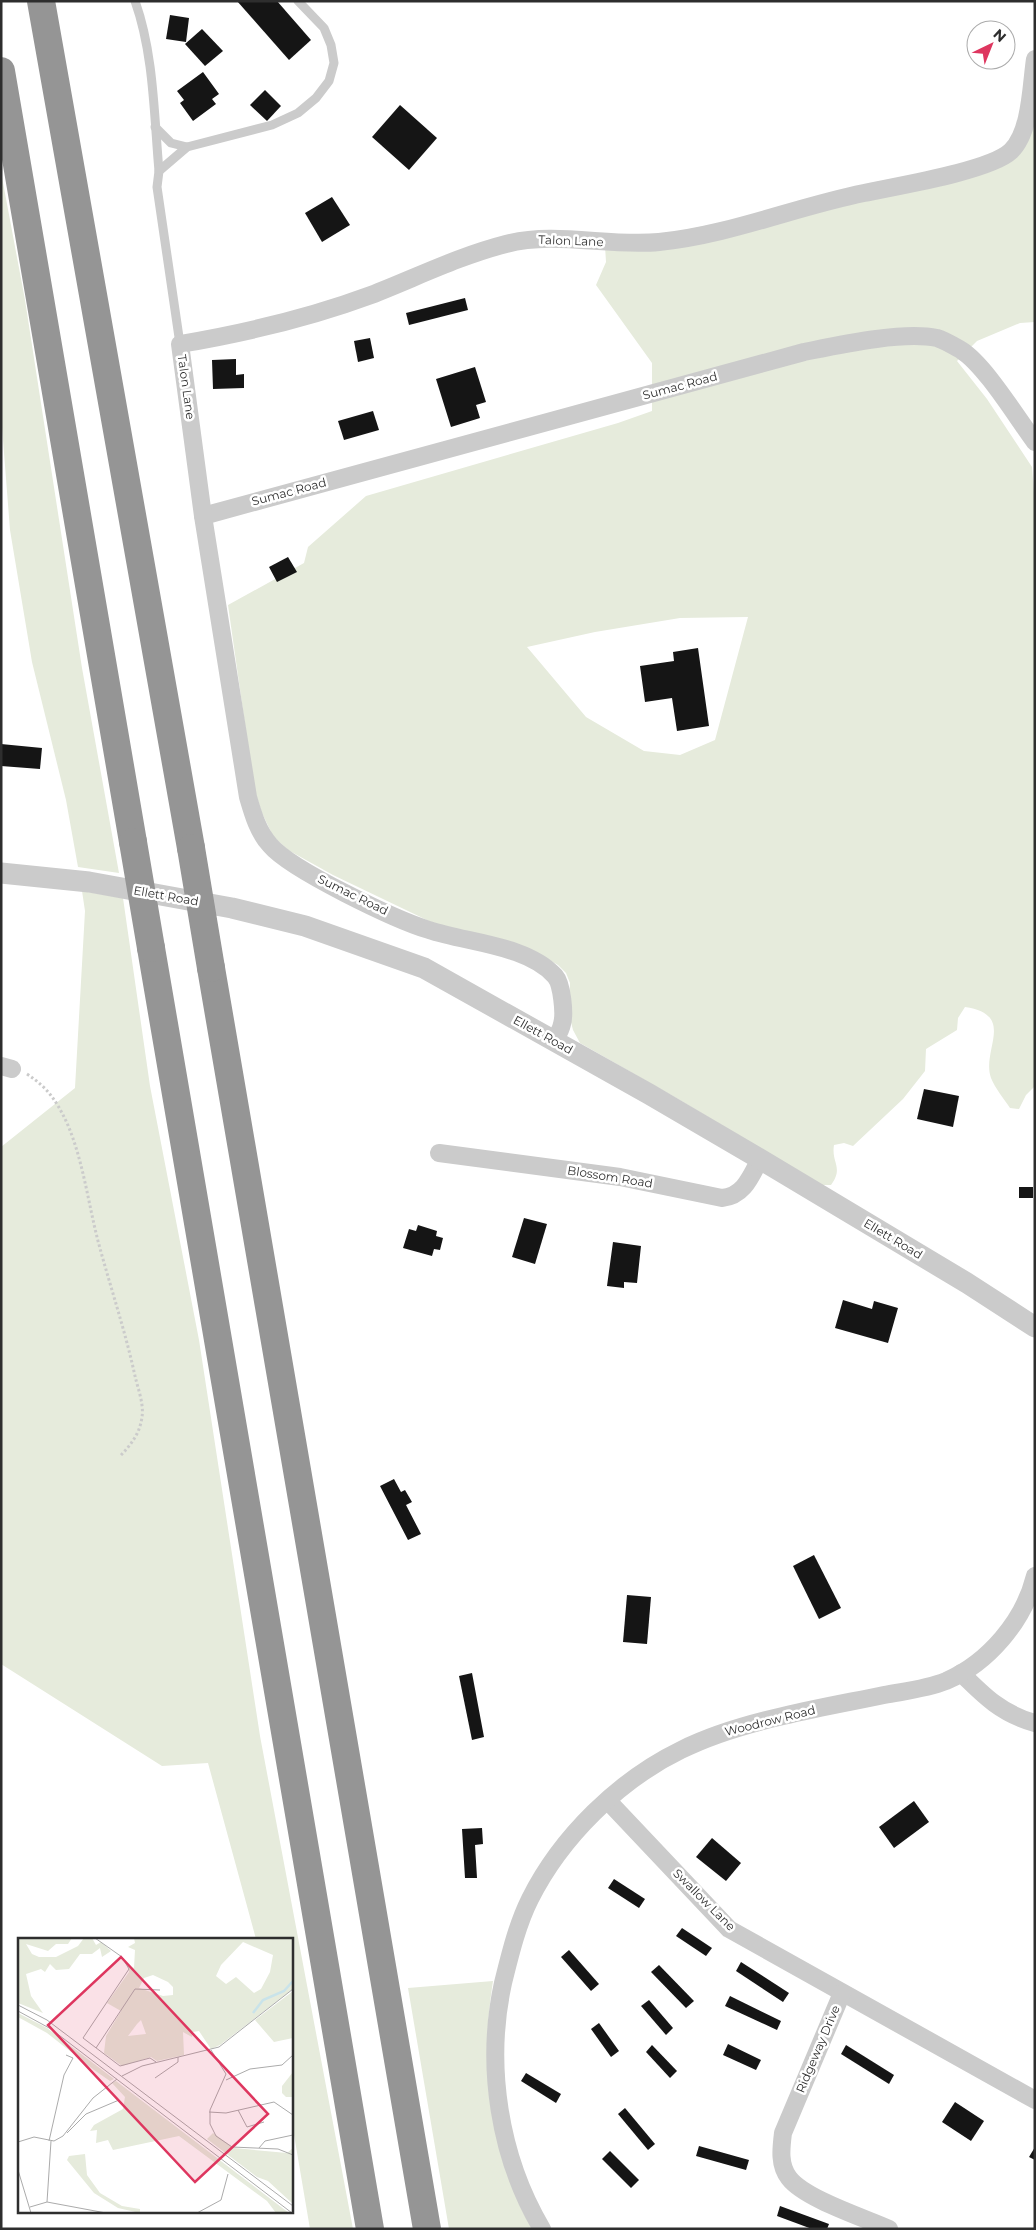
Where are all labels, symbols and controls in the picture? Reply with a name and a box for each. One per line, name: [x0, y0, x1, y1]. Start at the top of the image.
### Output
north arrow: [966, 20, 1016, 70]
text: N: [990, 25, 1010, 46]
street label: Talon Lane: [538, 232, 604, 249]
street label: Talon Lane: [175, 354, 198, 420]
street label: Sumac Road: [641, 368, 719, 403]
street label: Sumac Road: [250, 474, 328, 509]
street label: Sumac Road: [316, 871, 391, 918]
street label: Ellett Road: [132, 882, 200, 909]
street label: Ellett Road: [511, 1012, 576, 1057]
street label: Blossom Road: [566, 1162, 654, 1191]
street label: Ellett Road: [861, 1215, 925, 1262]
street label: Woodrow Road: [723, 1702, 817, 1739]
street label: Swallow Lane: [670, 1865, 739, 1934]
inset map: [18, 1938, 292, 2212]
street label: Ridgeway Drive: [792, 2003, 843, 2095]

